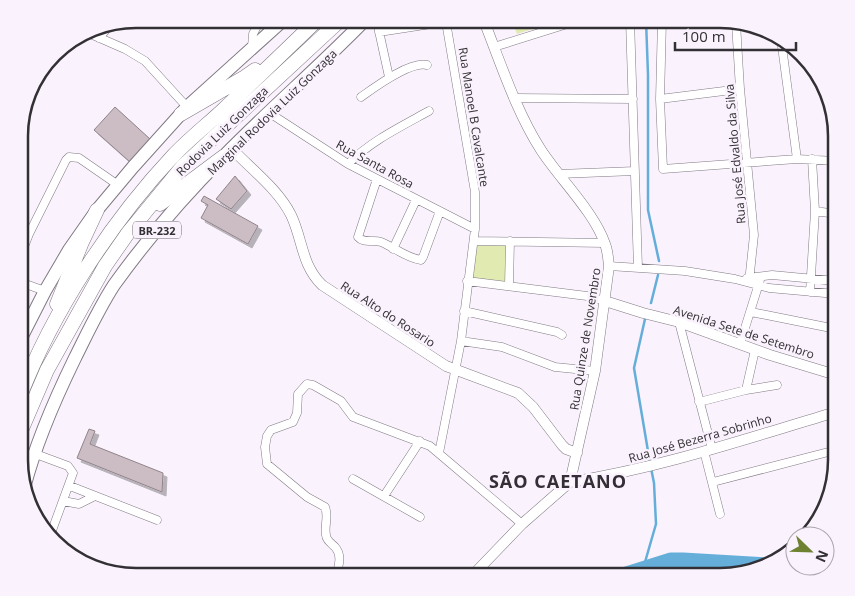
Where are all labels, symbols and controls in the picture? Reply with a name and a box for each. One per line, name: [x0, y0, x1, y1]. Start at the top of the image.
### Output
scale bar: [675, 20, 796, 52]
text: 100 m: [682, 26, 726, 46]
street label: Marginal Rodovia Luiz Gonzaga: [204, 46, 340, 178]
street label: Rua Manoel B Cavalcante: [455, 46, 493, 188]
street label: Rodovia Luiz Gonzaga: [173, 83, 271, 179]
street label: Rua José Edvaldo da Silva: [720, 83, 750, 225]
street label: Rua Santa Rosa: [333, 136, 417, 192]
road number: BR-232: [133, 222, 181, 238]
street label: Rua Quinze de Novembro: [565, 267, 605, 411]
street label: Rua Alto do Rosario: [337, 277, 439, 351]
street label: Avenida Sete de Setembro: [671, 301, 817, 363]
street label: Rua José Bezerra Sobrinho: [627, 409, 773, 467]
district label: SÃO CAETANO: [489, 469, 627, 493]
north arrow: [785, 526, 835, 576]
text: N: [811, 547, 833, 565]

